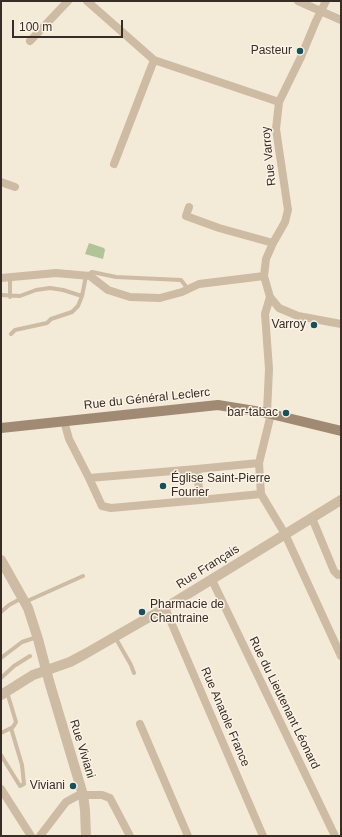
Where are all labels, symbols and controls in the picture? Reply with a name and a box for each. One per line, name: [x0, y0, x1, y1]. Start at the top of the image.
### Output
scale bar: [14, 12, 125, 38]
text: 100 m: [19, 20, 52, 34]
place label: Pasteur: [251, 44, 292, 58]
marker: Pasteur: [295, 46, 305, 56]
street label: Rue Varroy: [259, 126, 279, 186]
place label: Varroy: [272, 318, 306, 332]
marker: Varroy: [309, 320, 319, 330]
street label: Rue du Général Leclerc: [83, 385, 211, 413]
place label: bar-tabac: [227, 406, 278, 420]
marker: bar-tabac: [281, 408, 291, 418]
place label: Église Saint-Pierre Fourier: [171, 472, 270, 500]
marker: Église Saint-Pierre Fourier: [158, 481, 168, 491]
street label: Rue Français: [174, 542, 242, 592]
place label: Pharmacie de Chantraine: [150, 598, 224, 626]
marker: Pharmacie de Chantraine: [137, 607, 147, 617]
street label: Rue du Lieutenant Léonard: [246, 634, 322, 772]
street label: Rue Anatole France: [198, 665, 252, 769]
street label: Rue Viviani: [66, 718, 98, 780]
place label: Viviani: [30, 779, 65, 793]
marker: Viviani: [68, 781, 78, 791]

